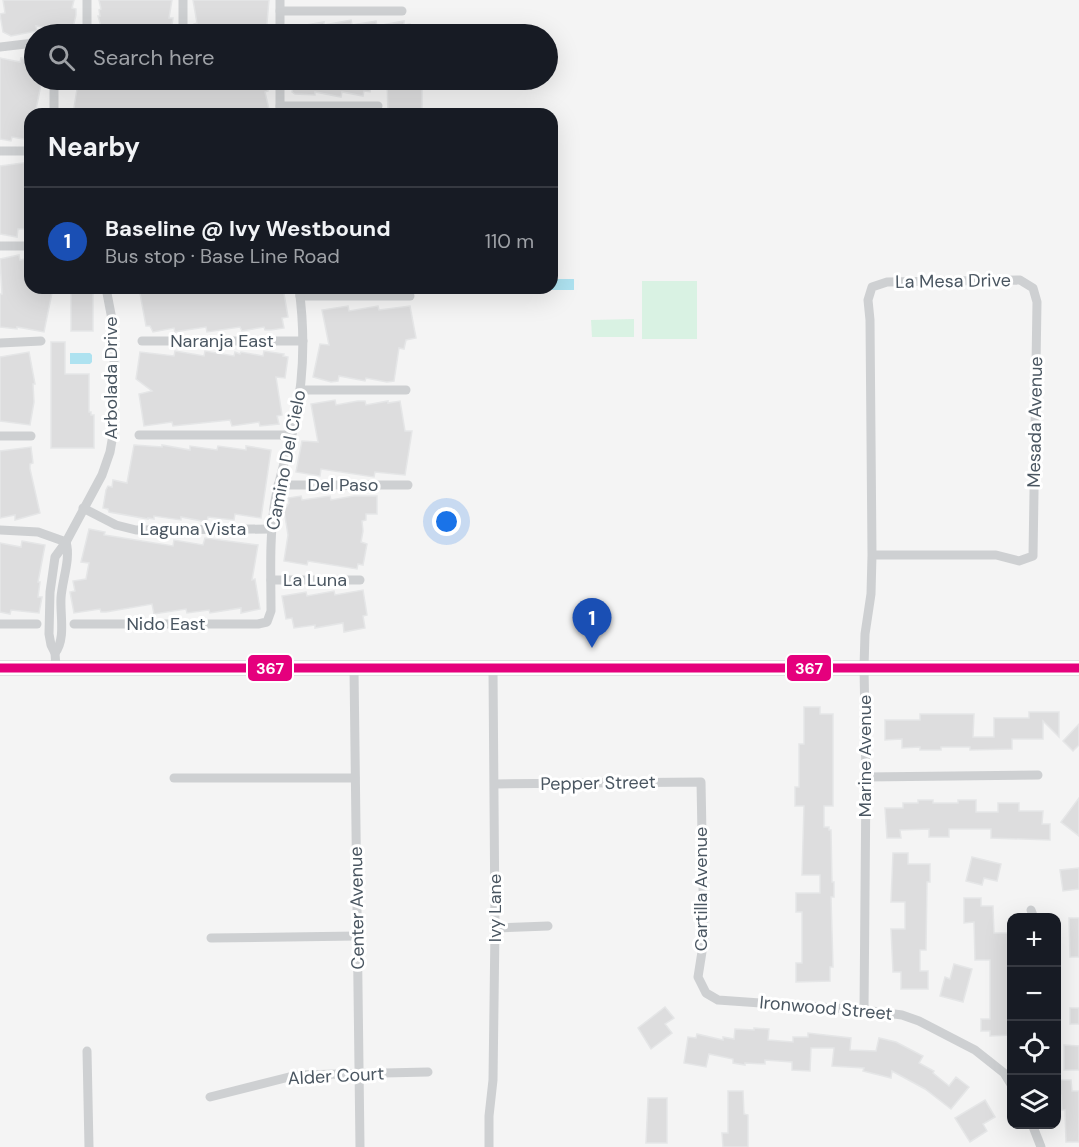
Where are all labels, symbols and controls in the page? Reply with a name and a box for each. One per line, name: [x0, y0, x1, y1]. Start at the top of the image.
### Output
search box: [24, 24, 558, 90]
icon: search: [45, 41, 78, 74]
text: Search here: [93, 43, 214, 72]
text: Nearby: [48, 130, 140, 164]
text: Baseline @ Ivy Westbound: [105, 214, 391, 243]
text: 1: [64, 228, 71, 254]
text: 110 m: [485, 228, 534, 254]
text: Bus stop · Base Line Road: [105, 243, 340, 269]
street label: La Mesa Drive: [895, 268, 1011, 294]
street label: Arbolada Drive: [99, 317, 123, 439]
street label: Naranja East: [170, 329, 274, 353]
street label: Mesada Avenue: [1022, 356, 1048, 488]
street label: Camino Del Cielo: [261, 388, 311, 532]
street label: Del Paso: [308, 473, 378, 497]
your location: [432, 507, 461, 536]
street label: Laguna Vista: [140, 517, 246, 541]
street label: La Luna: [283, 568, 347, 592]
pin: 1: [572, 598, 612, 648]
street label: Nido East: [126, 612, 206, 636]
line badge: 367: [247, 654, 293, 682]
line badge: 367: [786, 654, 832, 682]
text: 367: [256, 658, 285, 679]
text: 367: [795, 658, 824, 679]
street label: Marine Avenue: [853, 695, 877, 817]
street label: Pepper Street: [540, 770, 656, 796]
street label: Cartilla Avenue: [689, 827, 713, 951]
street label: Center Avenue: [344, 846, 370, 970]
street label: Ivy Lane: [483, 874, 507, 942]
map controls: [1007, 913, 1061, 1129]
button: +: [1007, 913, 1061, 967]
button: −: [1007, 967, 1061, 1021]
street label: Ironwood Street: [759, 990, 893, 1026]
button: locate: [1007, 1021, 1061, 1075]
street label: Alder Court: [287, 1061, 385, 1091]
button: layers: [1007, 1075, 1061, 1129]

